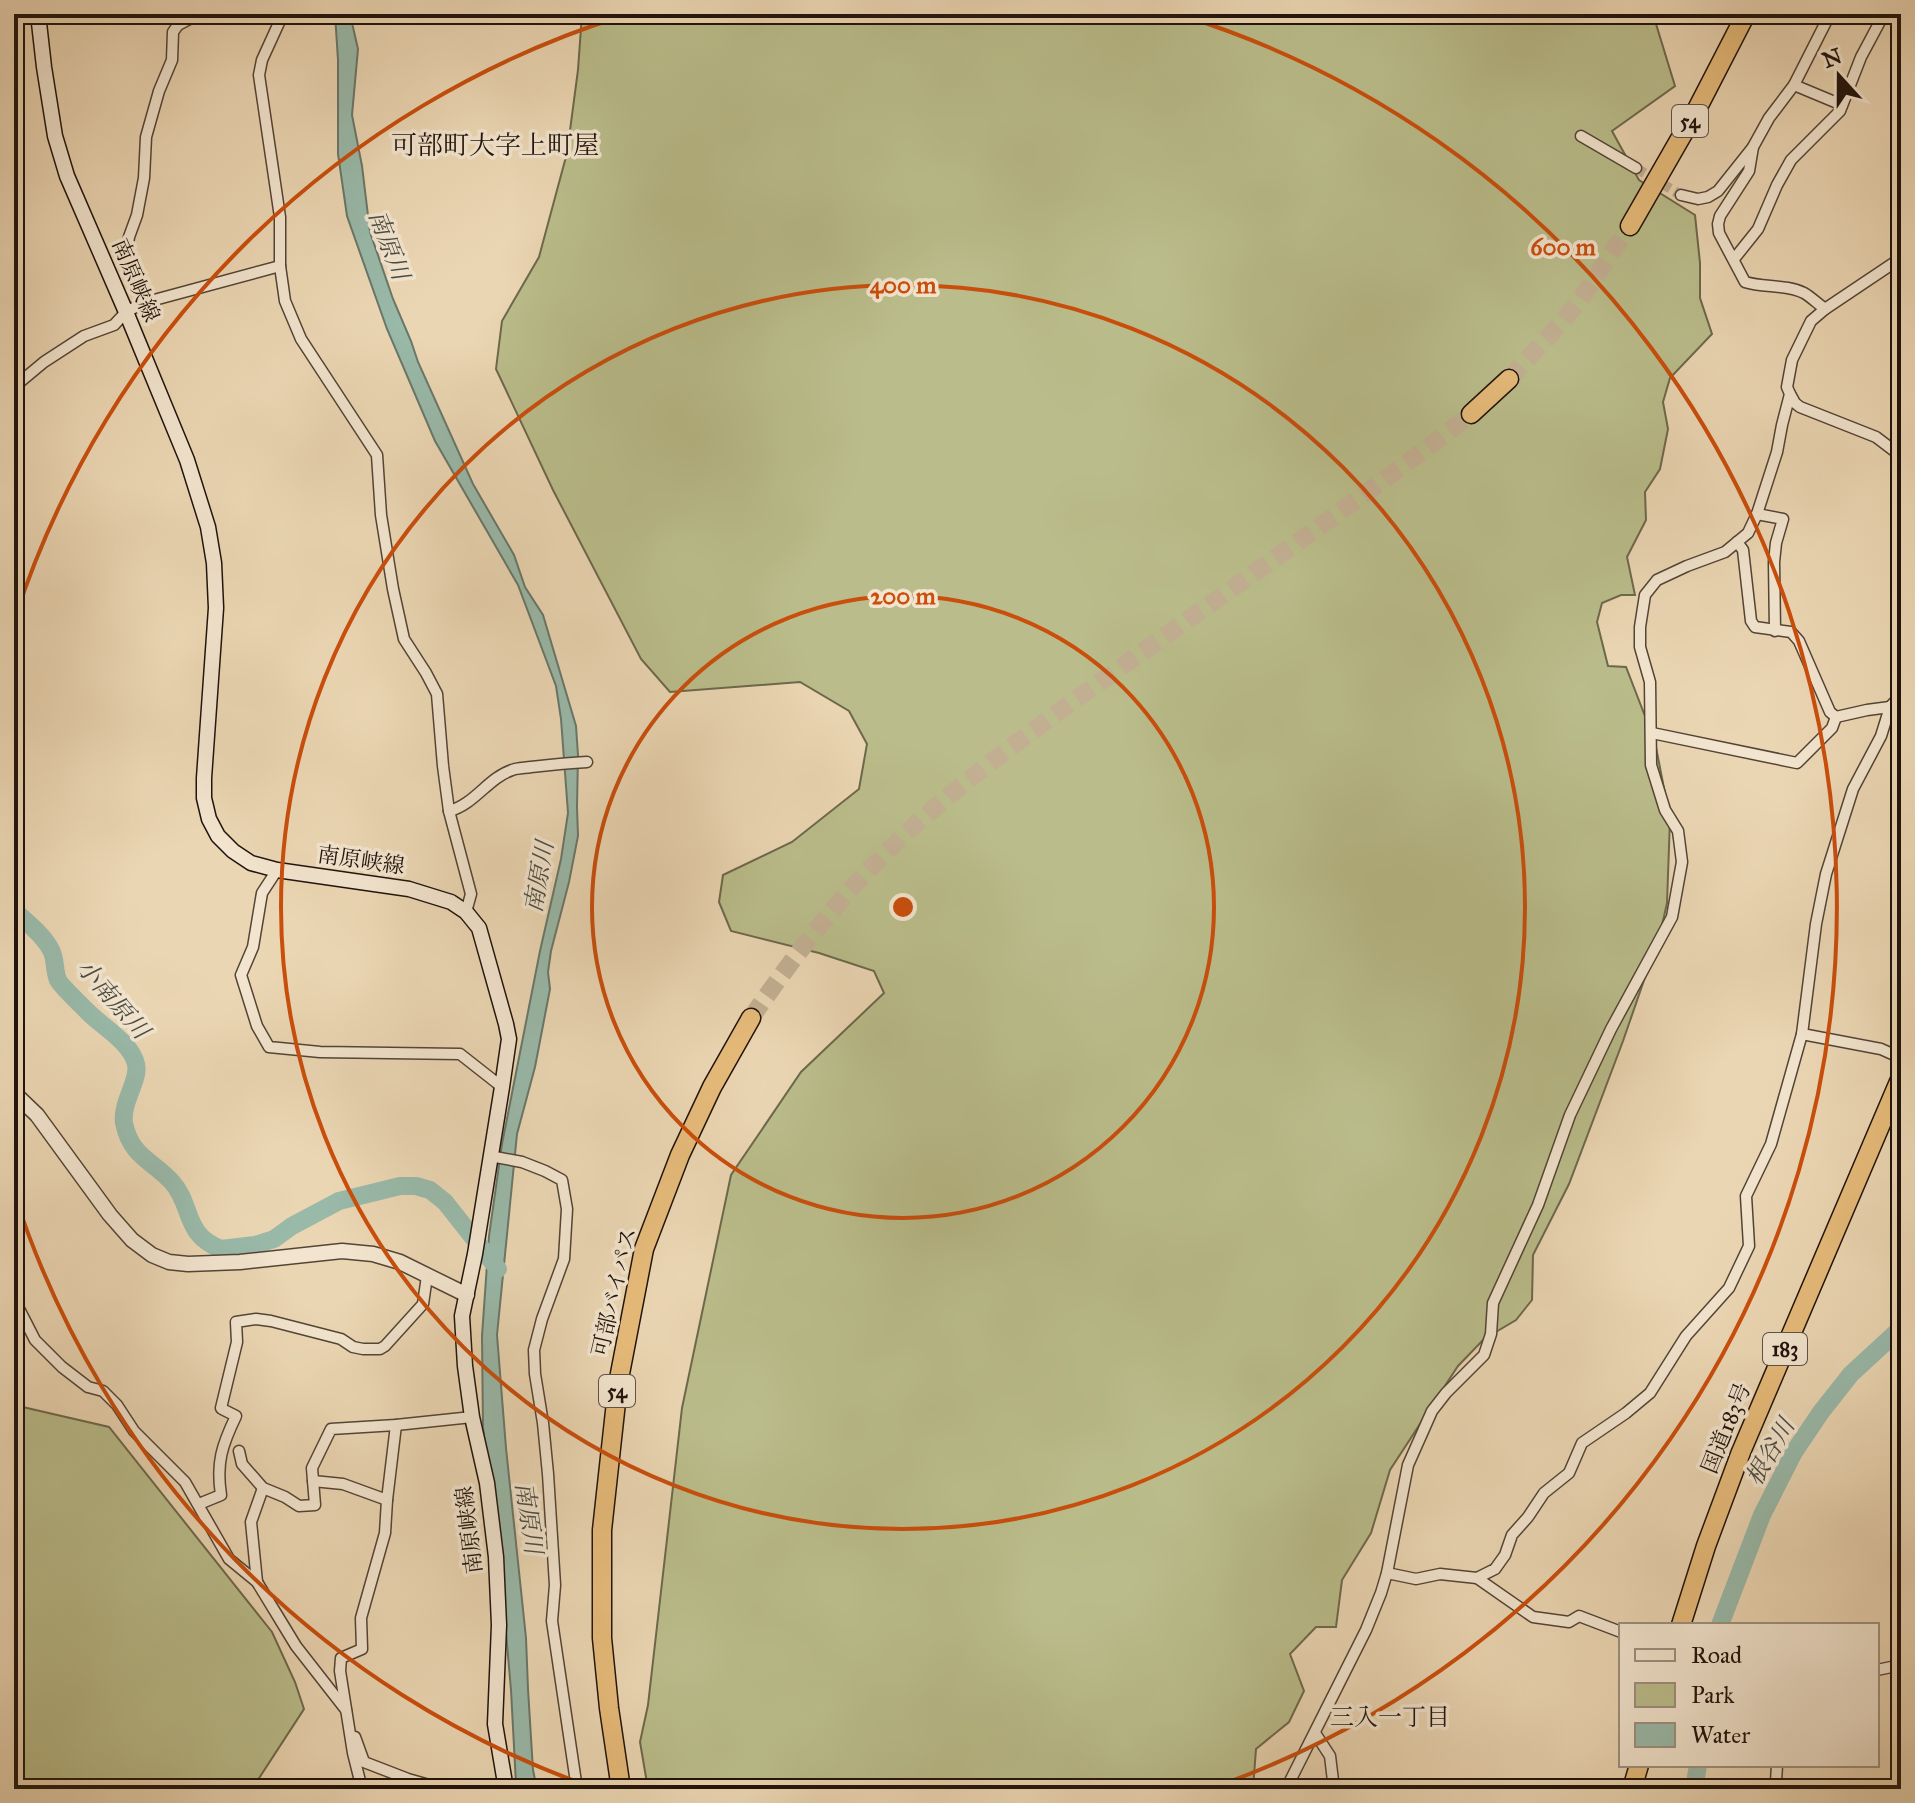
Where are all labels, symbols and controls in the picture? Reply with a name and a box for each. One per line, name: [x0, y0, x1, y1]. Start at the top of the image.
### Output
north arrow: [1799, 36, 1879, 116]
text: N: [1818, 42, 1846, 74]
road number: 54: [1672, 105, 1708, 137]
district label: 可部町大字上町屋: [391, 129, 599, 161]
water label: 南原川: [362, 206, 417, 287]
text: 600 m: [1530, 232, 1597, 262]
street label: 南原峡線: [106, 234, 166, 326]
text: 400 m: [870, 270, 937, 300]
text: 200 m: [870, 581, 936, 611]
water label: 南原川: [518, 836, 561, 915]
street label: 南原峡線: [316, 841, 406, 879]
centre of rings: [889, 893, 917, 921]
water label: 小南原川: [70, 953, 158, 1047]
street label: 可部バイパス: [586, 1225, 642, 1359]
road number: 183: [1763, 1333, 1807, 1365]
road number: 54: [599, 1375, 635, 1407]
street label: 国道183号: [1696, 1379, 1756, 1477]
water label: 根谷川: [1739, 1411, 1802, 1491]
water label: 南原川: [509, 1480, 549, 1559]
street label: 南原峡線: [450, 1485, 488, 1575]
legend: [1619, 1623, 1879, 1767]
text: Road: [1691, 1640, 1742, 1670]
text: Park: [1691, 1680, 1735, 1710]
district label: 三入一丁目: [1330, 1702, 1450, 1732]
text: Water: [1691, 1720, 1750, 1750]

